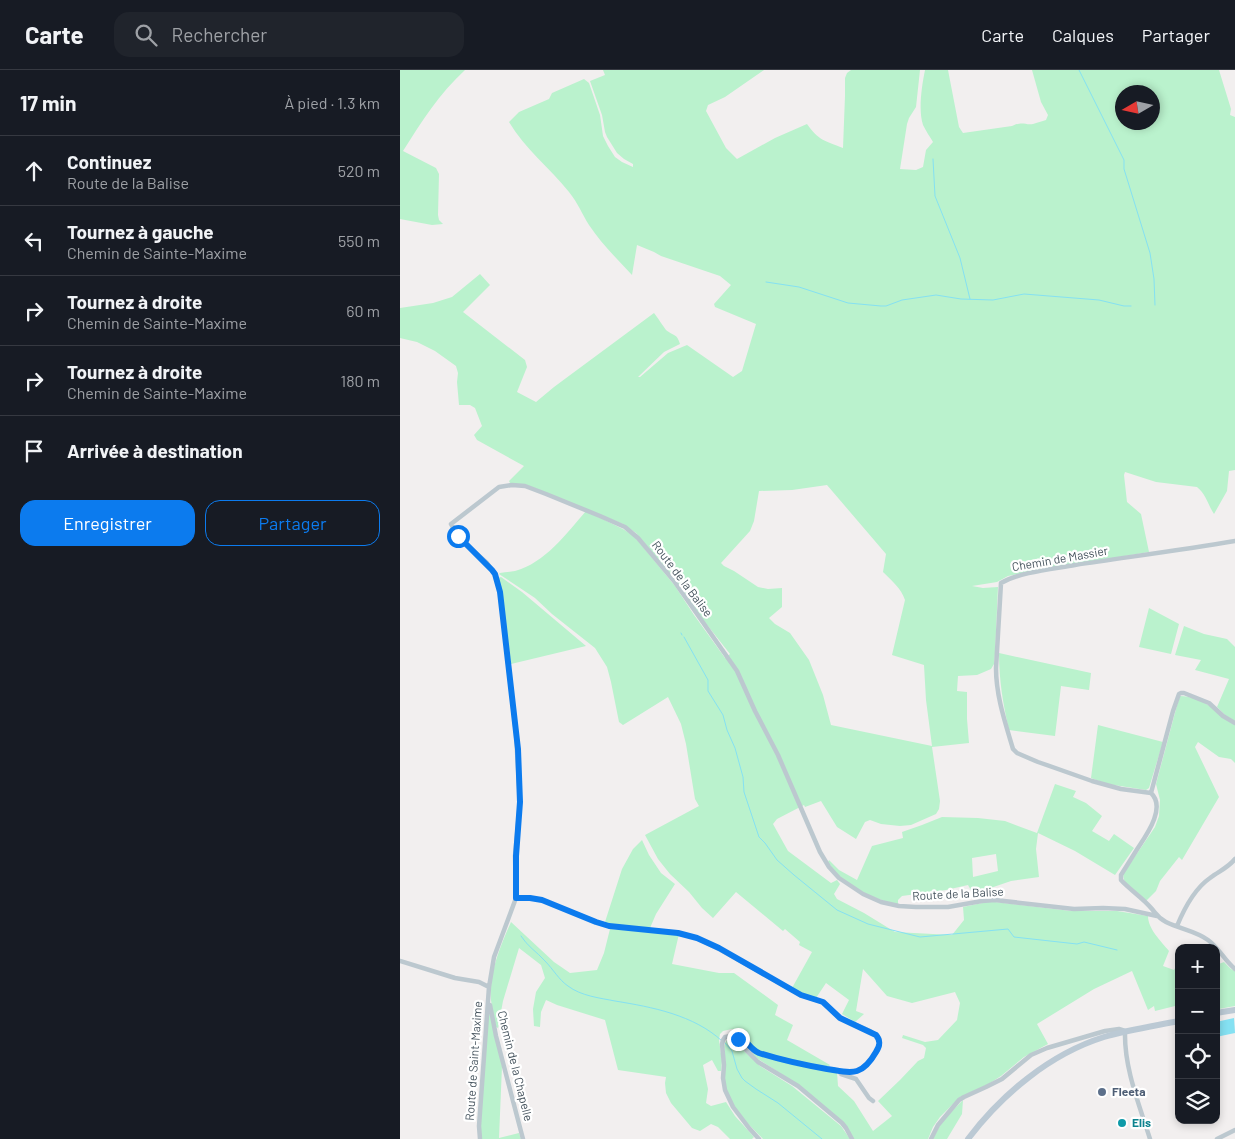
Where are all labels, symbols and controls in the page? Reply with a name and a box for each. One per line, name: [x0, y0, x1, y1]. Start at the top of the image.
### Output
search box: [114, 12, 464, 57]
text: Carte: [25, 20, 84, 49]
icon: search: [132, 21, 160, 49]
text: Rechercher: [172, 23, 267, 46]
text: Carte: [981, 24, 1024, 46]
text: Calques: [1052, 24, 1114, 46]
text: Partager: [1142, 24, 1210, 46]
north arrow: [1115, 85, 1160, 130]
text: 17 min: [20, 90, 76, 115]
text: À pied · 1.3 km: [284, 93, 380, 112]
text: Continuez: [67, 150, 151, 173]
icon: ahead: [20, 157, 48, 185]
text: 520 m: [338, 161, 380, 180]
text: Route de la Balise: [67, 173, 189, 192]
text: Tournez à gauche: [67, 220, 214, 243]
icon: left: [20, 227, 48, 255]
text: 550 m: [338, 231, 380, 250]
text: Chemin de Sainte-Maxime: [67, 243, 247, 262]
text: Tournez à droite: [67, 290, 203, 313]
icon: right: [20, 297, 48, 325]
text: 60 m: [346, 301, 380, 320]
text: Chemin de Sainte-Maxime: [67, 313, 247, 332]
text: Tournez à droite: [67, 360, 203, 383]
icon: right: [20, 367, 48, 395]
text: 180 m: [341, 371, 380, 390]
text: Chemin de Sainte-Maxime: [67, 383, 247, 402]
icon: arrive: [20, 437, 48, 465]
text: Arrivée à destination: [67, 439, 243, 462]
button: Enregistrer: [20, 500, 195, 546]
button: Partager: [205, 500, 380, 546]
route start: [447, 525, 470, 548]
street label: Route de la Balise: [650, 538, 716, 619]
street label: Chemin de Massier: [1011, 543, 1110, 573]
street label: Route de la Balise: [912, 884, 1004, 902]
map controls: [1175, 944, 1220, 1124]
button: +: [1175, 944, 1220, 989]
button: −: [1175, 989, 1220, 1034]
street label: Route de Saint-Maxime: [462, 1001, 484, 1121]
street label: Chemin de la Chapelle: [495, 1009, 536, 1122]
route end: [727, 1028, 750, 1051]
button: locate: [1175, 1034, 1220, 1079]
button: layers: [1175, 1079, 1220, 1124]
place label: Fleeta: [1112, 1084, 1146, 1098]
marker: Fleeta: [1096, 1086, 1108, 1098]
place label: Elis: [1132, 1115, 1151, 1129]
marker: Elis: [1116, 1117, 1128, 1129]

